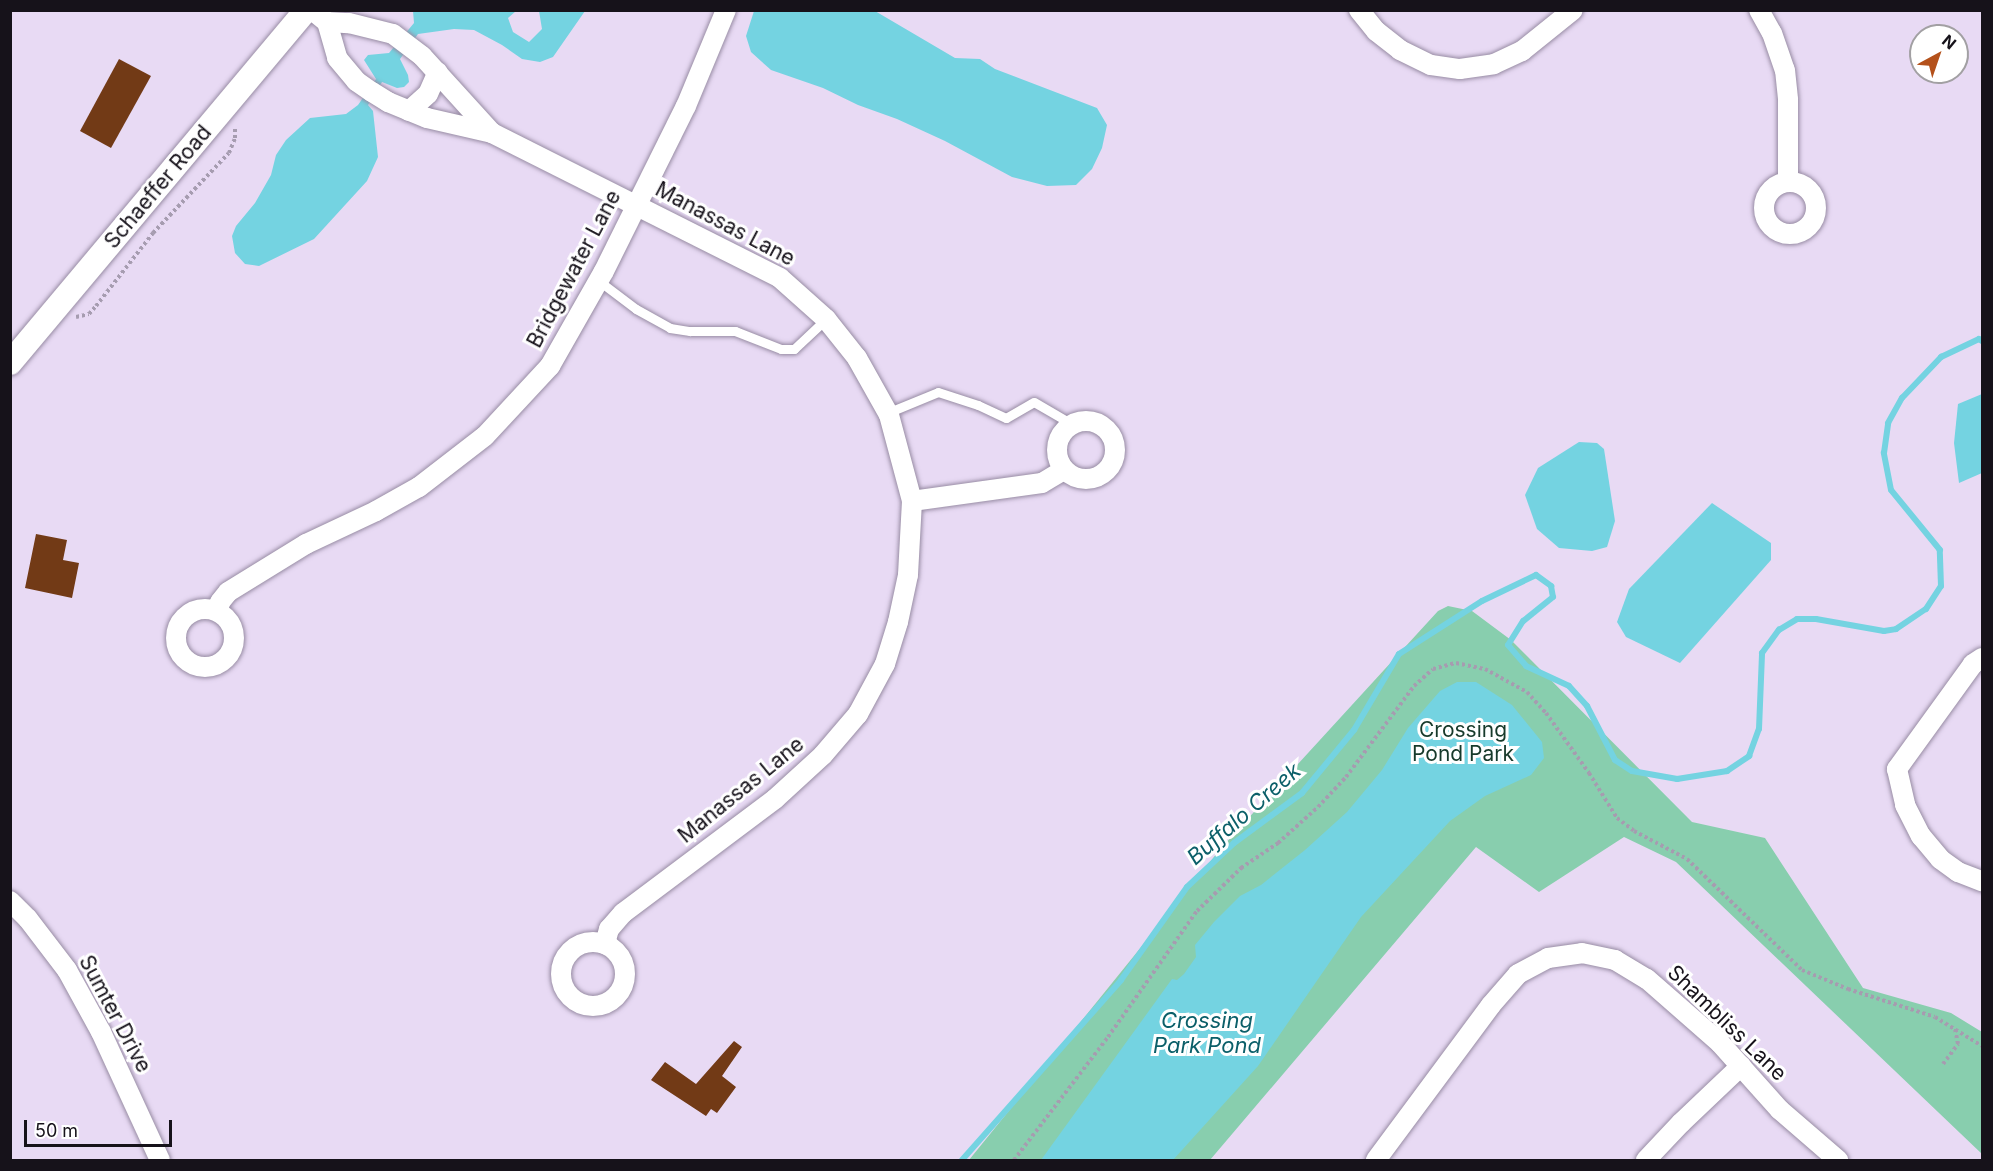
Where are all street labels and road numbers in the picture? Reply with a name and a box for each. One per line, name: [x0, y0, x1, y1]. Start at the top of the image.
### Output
street label: Schaeffer Road: [99, 120, 217, 254]
street label: Manassas Lane: [651, 177, 799, 271]
street label: Bridgewater Lane: [522, 186, 626, 352]
street label: Manassas Lane: [673, 732, 809, 848]
street label: Sumter Drive: [74, 951, 156, 1077]
street label: Shambliss Lane: [1662, 960, 1792, 1086]

